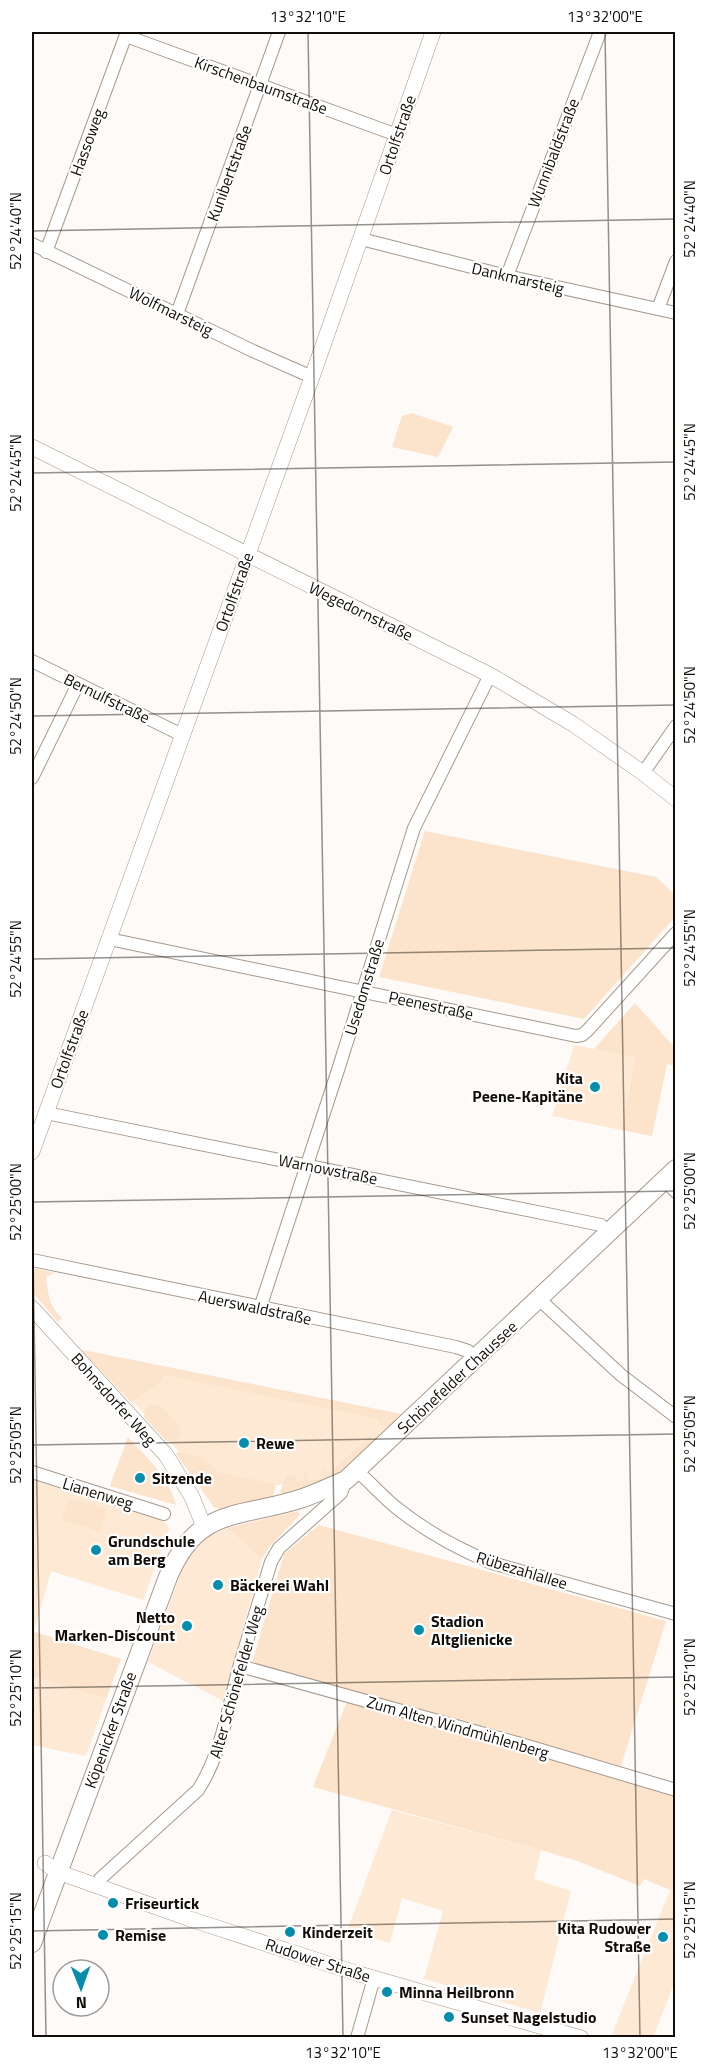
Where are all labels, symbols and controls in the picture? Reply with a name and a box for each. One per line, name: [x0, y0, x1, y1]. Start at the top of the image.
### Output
text: 13°32'10"E: [270, 5, 346, 28]
text: 13°32'00"E: [567, 5, 643, 28]
street label: Kirschenbaumstraße: [191, 50, 331, 120]
street label: Ortolfstraße: [372, 92, 422, 178]
street label: Wunnibaldstraße: [521, 95, 585, 211]
street label: Hassoweg: [64, 105, 110, 179]
street label: Kunibertstraße: [200, 121, 258, 225]
text: 52°24'40"N: [678, 180, 701, 258]
text: 52°24'40"N: [4, 192, 27, 270]
street label: Dankmarsteig: [469, 256, 567, 300]
street label: Wolfmarsteig: [125, 280, 217, 342]
text: 52°24'45"N: [678, 423, 701, 501]
text: 52°24'45"N: [4, 434, 27, 512]
street label: Ortolfstraße: [209, 549, 259, 635]
street label: Wegedornstraße: [305, 575, 417, 647]
text: 52°24'50"N: [678, 666, 701, 744]
street label: Bernulfstraße: [60, 667, 154, 729]
text: 52°24'50"N: [4, 677, 27, 755]
text: 52°24'55"N: [678, 909, 701, 987]
text: 52°24'55"N: [4, 920, 27, 998]
street label: Usedomstraße: [338, 936, 390, 1038]
street label: Peenestraße: [386, 984, 476, 1026]
street label: Ortolfstraße: [44, 1006, 94, 1092]
place label: Kita Peene-Kapitäne: [472, 1066, 583, 1108]
marker: Kita Peene-Kapitäne: [588, 1080, 602, 1094]
street label: Warnowstraße: [276, 1148, 380, 1190]
text: 52°25'00"N: [678, 1152, 701, 1230]
text: 52°25'00"N: [4, 1163, 27, 1241]
street label: Auerswaldstraße: [196, 1283, 314, 1331]
street label: Schönefelder Chaussee: [391, 1315, 523, 1439]
street label: Bohnsdorfer Weg: [66, 1347, 162, 1451]
text: 52°25'05"N: [678, 1395, 701, 1473]
text: 52°25'05"N: [4, 1406, 27, 1484]
place label: Rewe: [256, 1431, 294, 1455]
marker: Rewe: [237, 1436, 251, 1450]
place label: Sitzende: [152, 1466, 212, 1490]
street label: Lianenweg: [60, 1471, 136, 1515]
marker: Sitzende: [133, 1471, 147, 1485]
place label: Grundschule am Berg: [108, 1529, 195, 1571]
marker: Grundschule am Berg: [89, 1543, 103, 1557]
street label: Rübezahlallee: [474, 1545, 570, 1595]
place label: Bäckerei Wahl: [230, 1573, 329, 1597]
marker: Bäckerei Wahl: [211, 1578, 225, 1592]
street label: Alter Schönefelder Weg: [203, 1603, 269, 1761]
place label: Netto Marken-Discount: [55, 1605, 175, 1647]
place label: Stadion Altglienicke: [431, 1609, 512, 1651]
marker: Netto Marken-Discount: [180, 1619, 194, 1633]
marker: Stadion Altglienicke: [412, 1623, 426, 1637]
text: 52°25'10"N: [678, 1638, 701, 1716]
text: 52°25'10"N: [4, 1649, 27, 1727]
street label: Köpenicker Straße: [78, 1668, 142, 1792]
street label: Zum Alten Windmühlenberg: [364, 1689, 552, 1765]
text: 52°25'15"N: [678, 1881, 701, 1959]
place label: Friseurtick: [125, 1891, 200, 1915]
text: 52°25'15"N: [4, 1892, 27, 1970]
marker: Friseurtick: [106, 1896, 120, 1910]
place label: Kita Rudower Straße: [557, 1916, 651, 1958]
place label: Kinderzeit: [302, 1920, 373, 1944]
place label: Remise: [115, 1923, 166, 1947]
marker: Kinderzeit: [283, 1925, 297, 1939]
marker: Remise: [96, 1928, 110, 1942]
marker: Kita Rudower Straße: [656, 1930, 670, 1944]
street label: Rudower Straße: [262, 1932, 374, 1988]
north arrow: [51, 1958, 111, 2018]
place label: Minna Heilbronn: [399, 1980, 514, 2004]
marker: Minna Heilbronn: [380, 1985, 394, 1999]
text: N: [76, 1991, 87, 2015]
place label: Sunset Nagelstudio: [461, 2005, 596, 2029]
marker: Sunset Nagelstudio: [442, 2010, 456, 2024]
text: 13°32'10"E: [305, 2041, 381, 2064]
text: 13°32'00"E: [602, 2041, 678, 2064]

